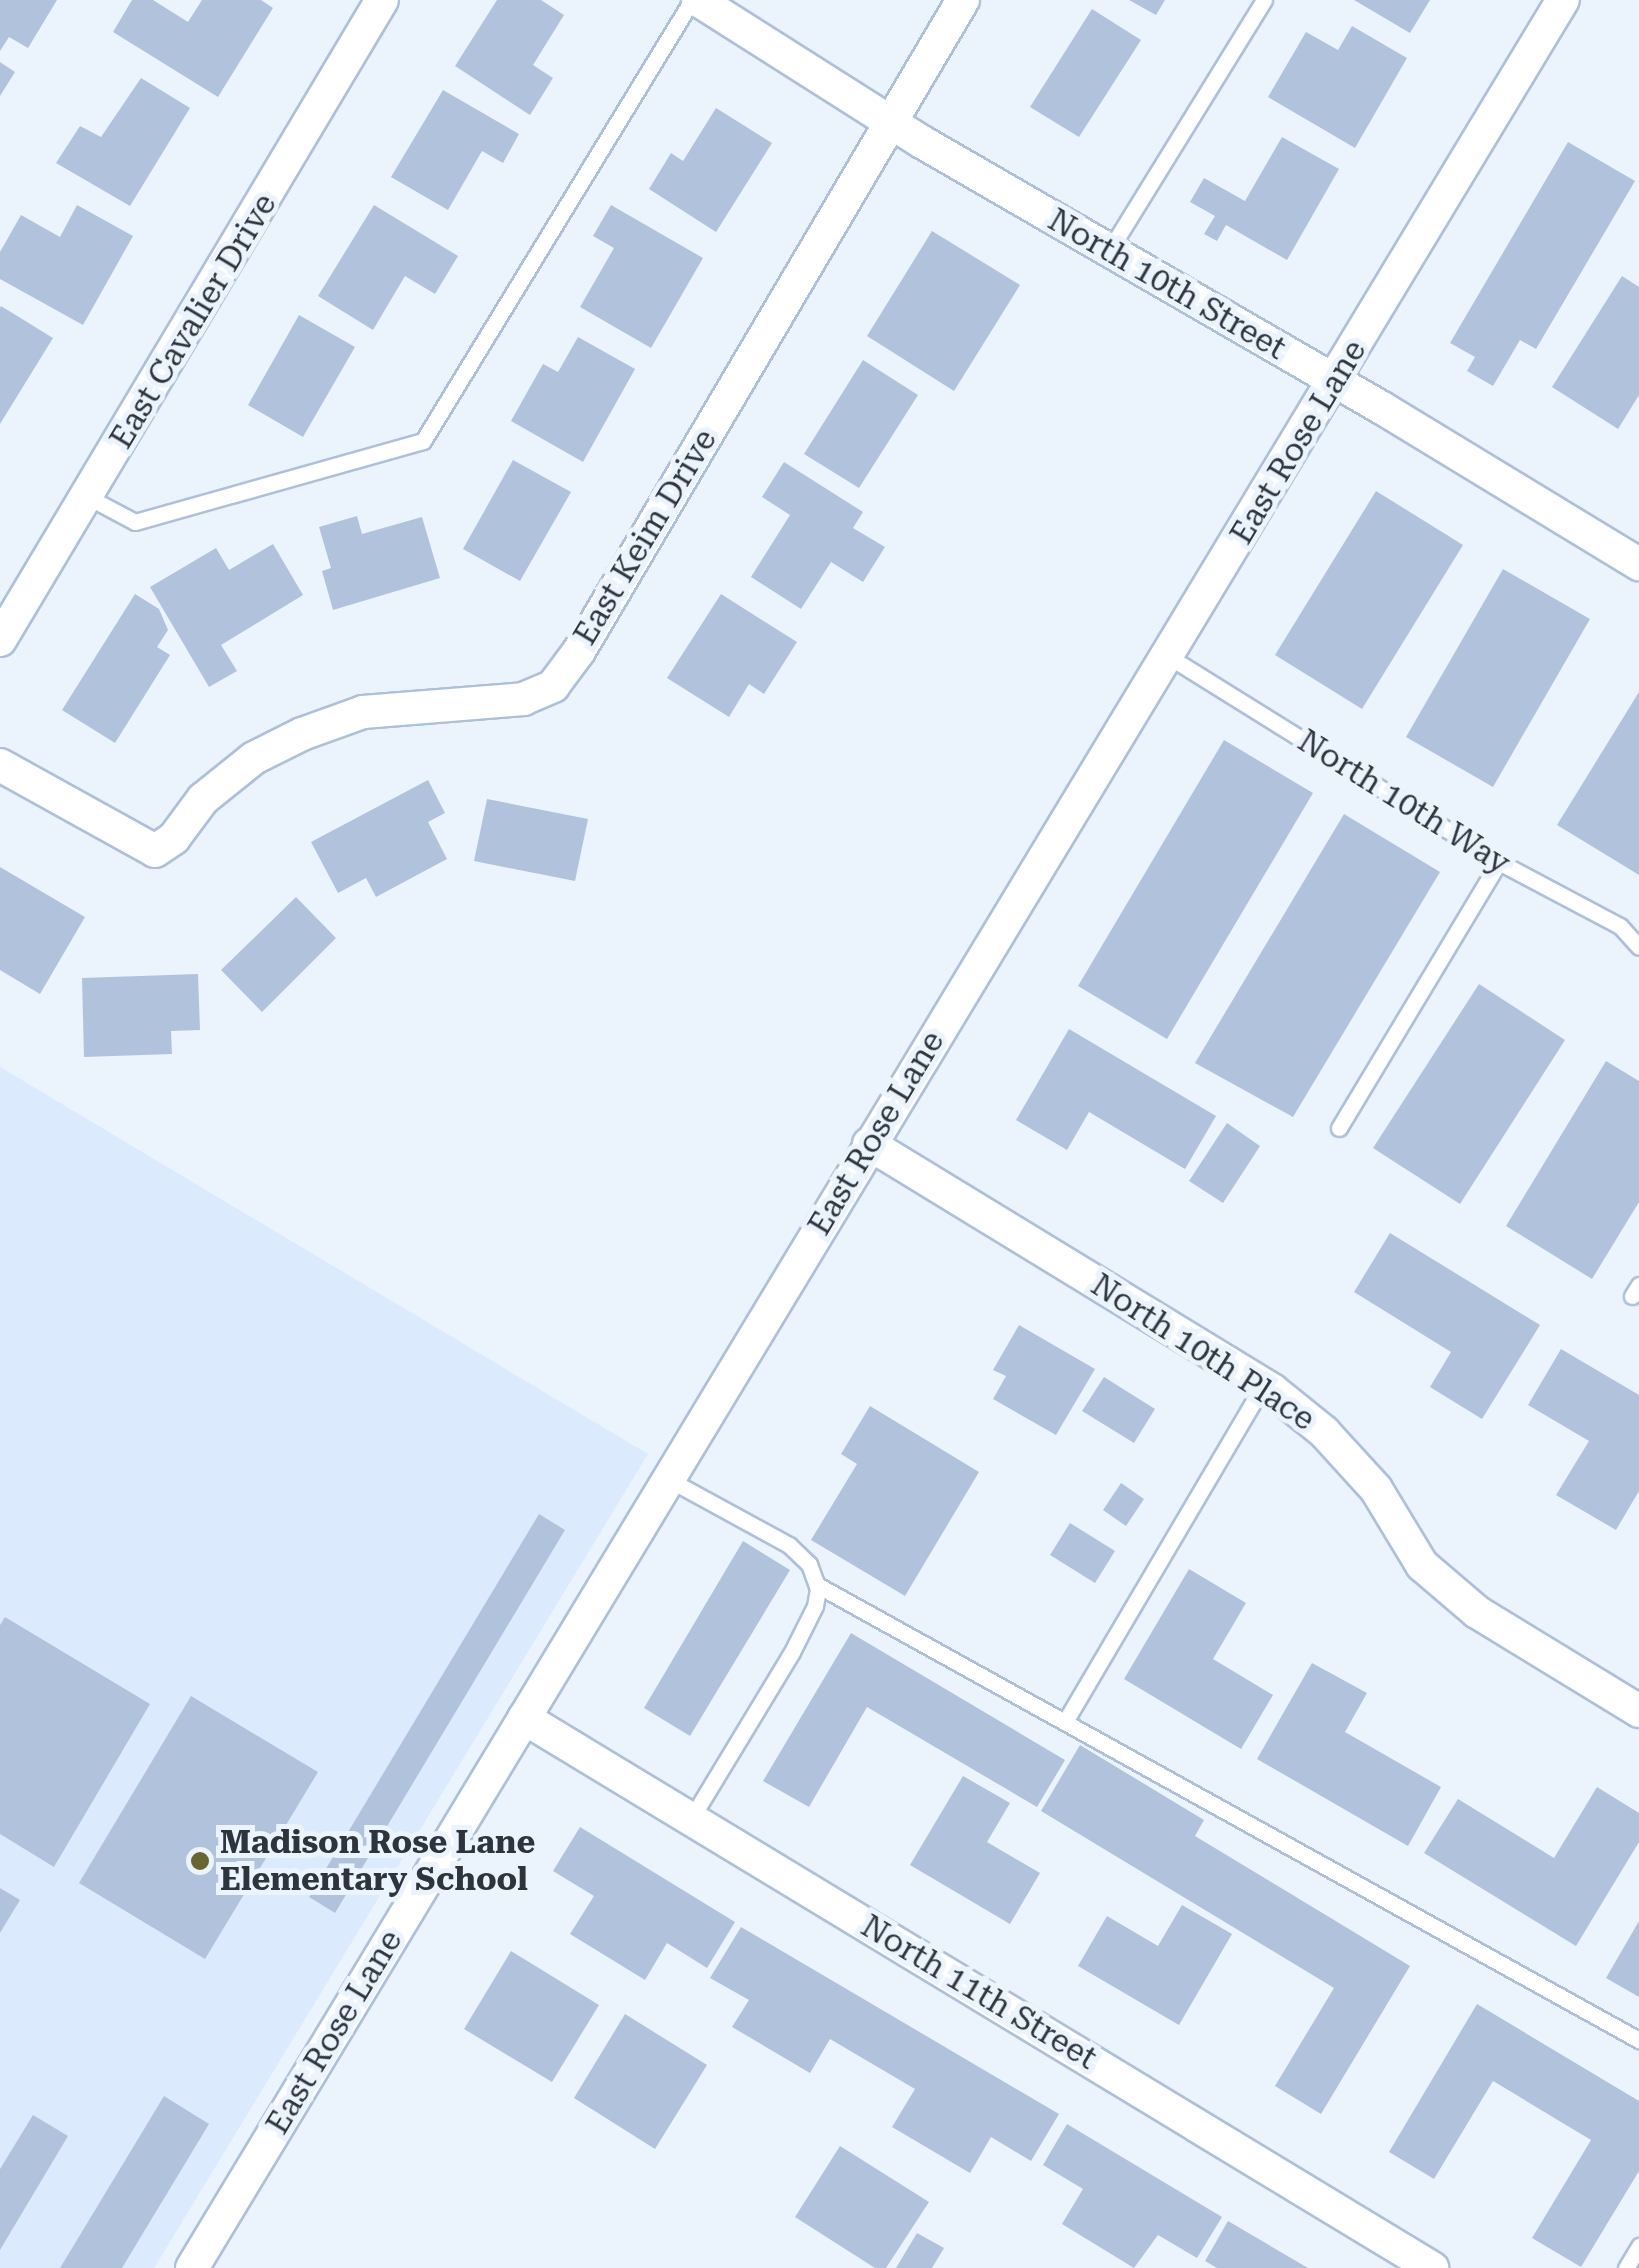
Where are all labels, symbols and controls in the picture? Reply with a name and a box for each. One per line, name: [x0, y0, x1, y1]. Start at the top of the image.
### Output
street label: East Cavalier Drive: [102, 187, 284, 455]
street label: North 10th Street: [1042, 200, 1292, 368]
street label: East Rose Lane: [1222, 333, 1374, 551]
street label: East Keim Drive: [566, 422, 724, 652]
street label: North 10th Way: [1291, 721, 1517, 883]
street label: East Rose Lane: [800, 1024, 952, 1242]
street label: North 10th Place: [1084, 1265, 1322, 1439]
place label: Madison Rose Lane Elementary School: [220, 1824, 535, 1899]
marker: Madison Rose Lane Elementary School: [189, 1850, 211, 1872]
street label: North 11th Street: [854, 1907, 1104, 2077]
street label: East Rose Lane: [258, 1923, 410, 2141]

